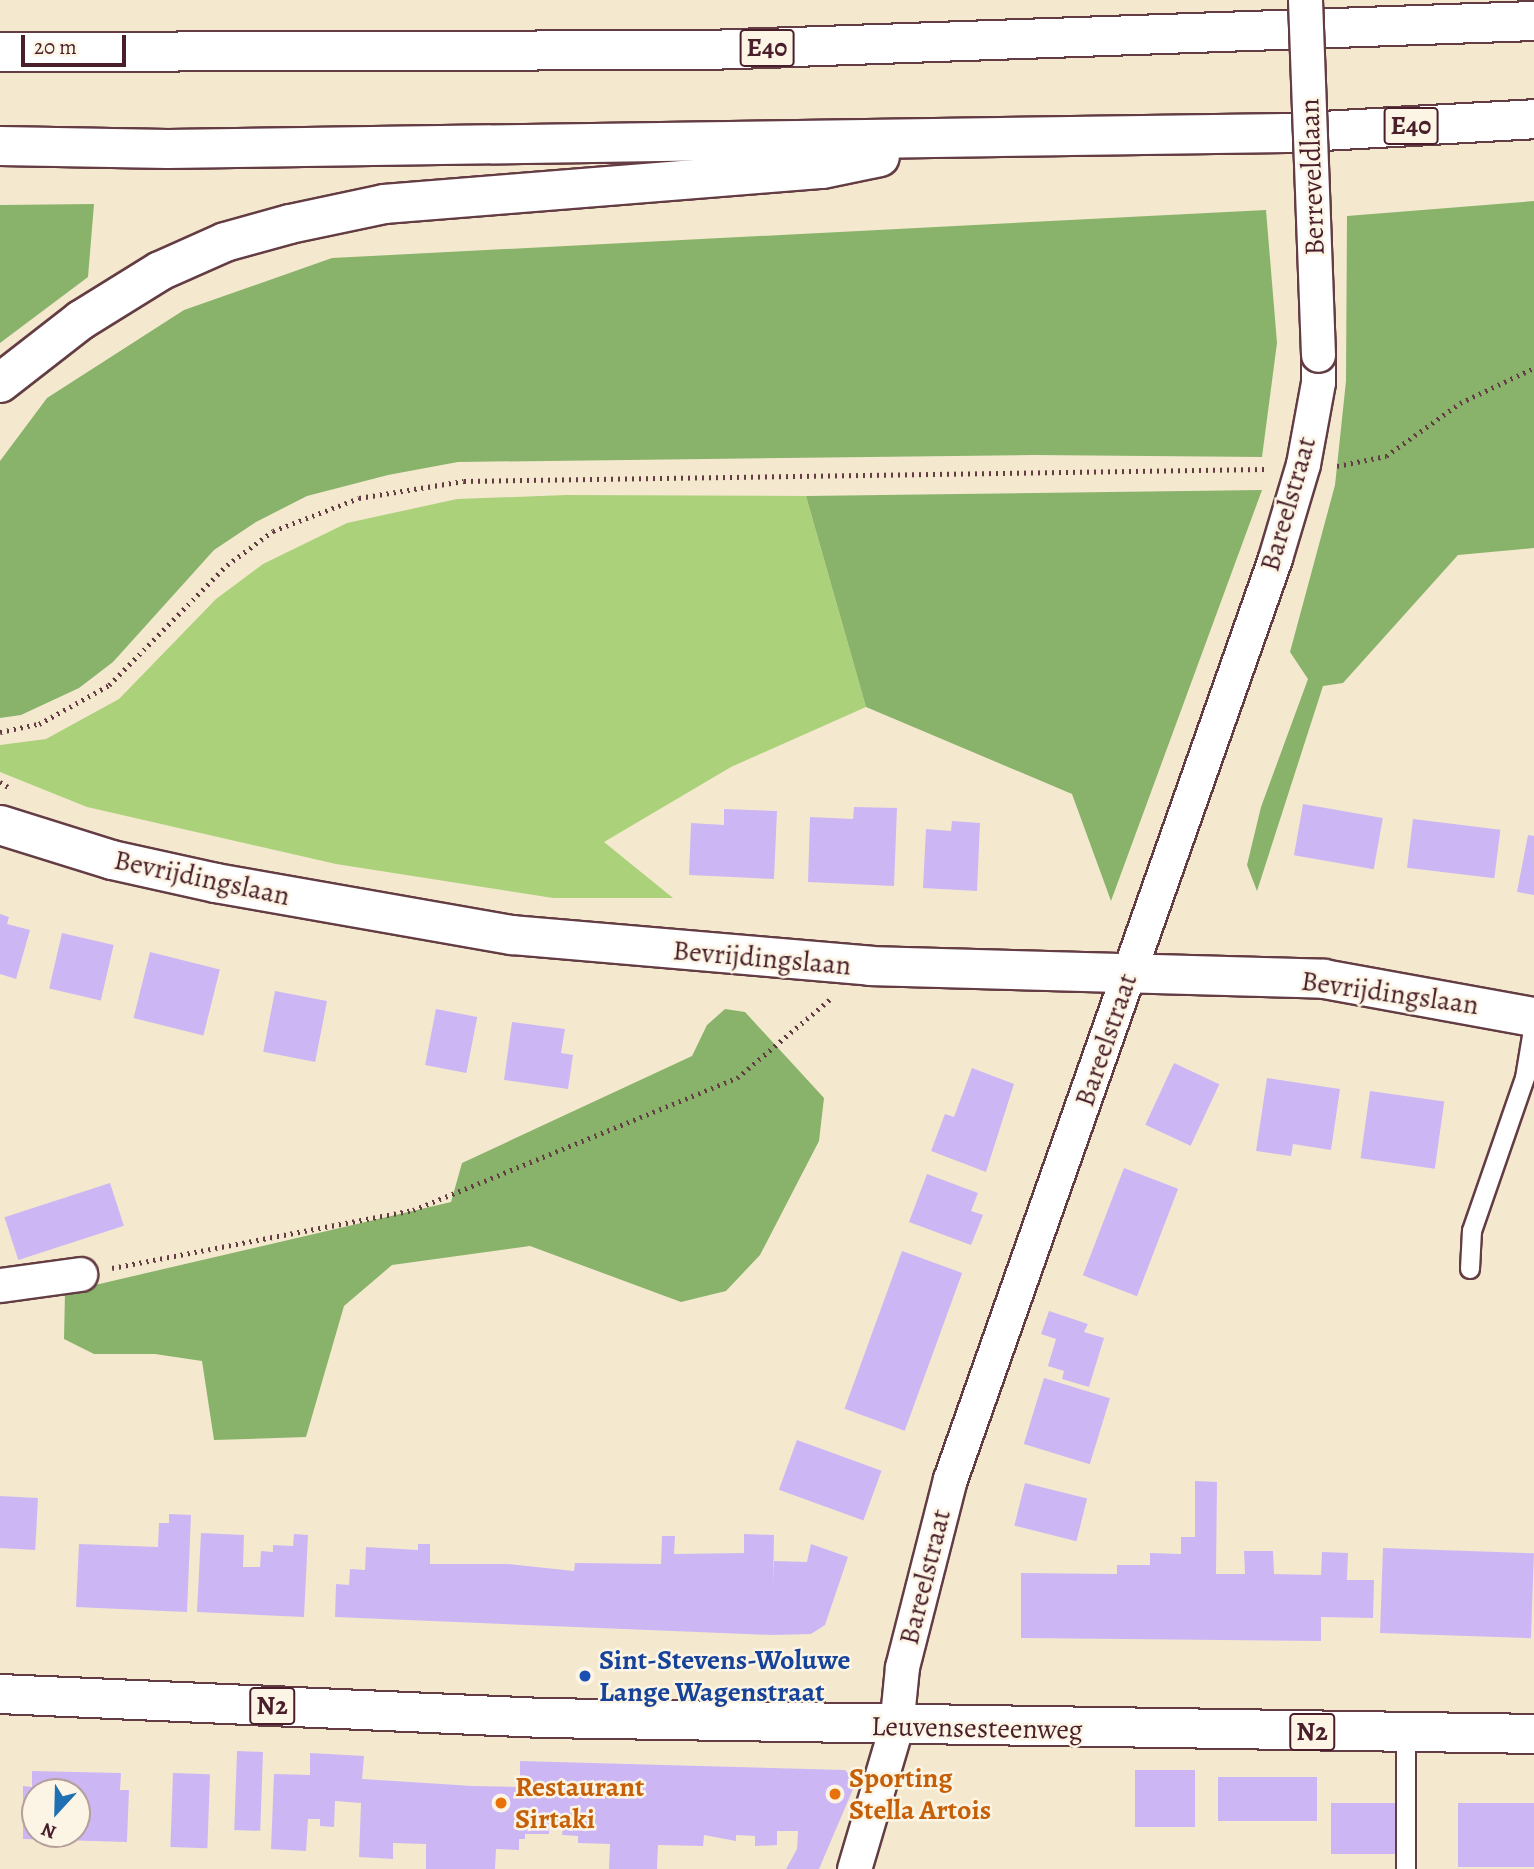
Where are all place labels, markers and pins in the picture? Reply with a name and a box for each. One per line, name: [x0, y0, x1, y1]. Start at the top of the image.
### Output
place label: Sint-Stevens-Woluwe Lange Wagenstraat: [599, 1643, 850, 1709]
marker: Sint-Stevens-Woluwe Lange Wagenstraat: [577, 1668, 593, 1684]
place label: Sporting Stella Artois: [849, 1761, 991, 1827]
place label: Restaurant Sirtaki: [515, 1770, 644, 1836]
marker: Sporting Stella Artois: [827, 1786, 843, 1802]
marker: Restaurant Sirtaki: [493, 1795, 509, 1811]

